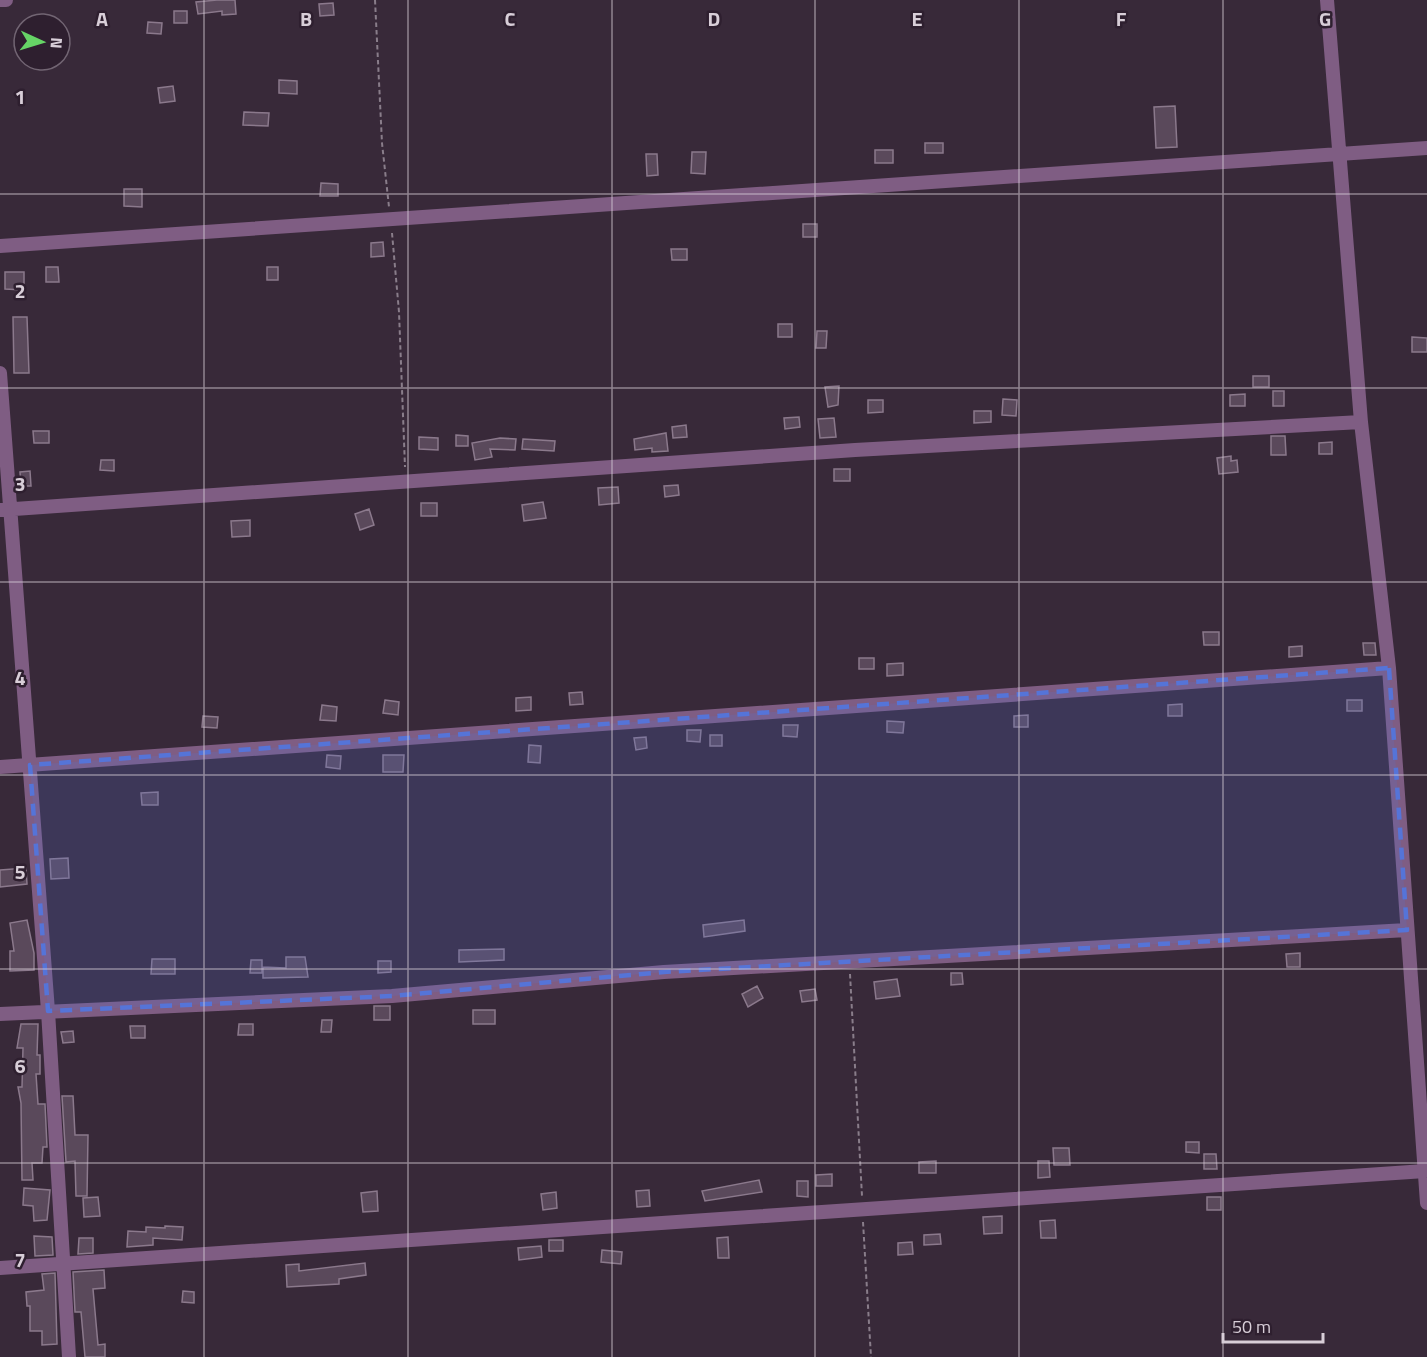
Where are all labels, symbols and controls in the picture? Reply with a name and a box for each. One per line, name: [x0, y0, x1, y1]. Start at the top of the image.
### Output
text: A: [96, 3, 108, 34]
text: B: [300, 3, 312, 34]
text: C: [505, 3, 516, 34]
text: D: [708, 3, 720, 34]
text: E: [911, 3, 923, 34]
text: F: [1116, 3, 1127, 34]
text: G: [1319, 3, 1331, 34]
north arrow: [12, 12, 72, 72]
text: N: [45, 37, 69, 49]
text: 1: [14, 81, 26, 112]
text: 2: [14, 275, 26, 306]
text: 3: [14, 468, 26, 499]
text: 4: [14, 662, 26, 693]
text: 5: [14, 856, 26, 887]
text: 6: [14, 1050, 26, 1081]
text: 7: [14, 1244, 26, 1275]
scale bar: [1223, 1306, 1324, 1344]
text: 50 m: [1232, 1313, 1271, 1340]

